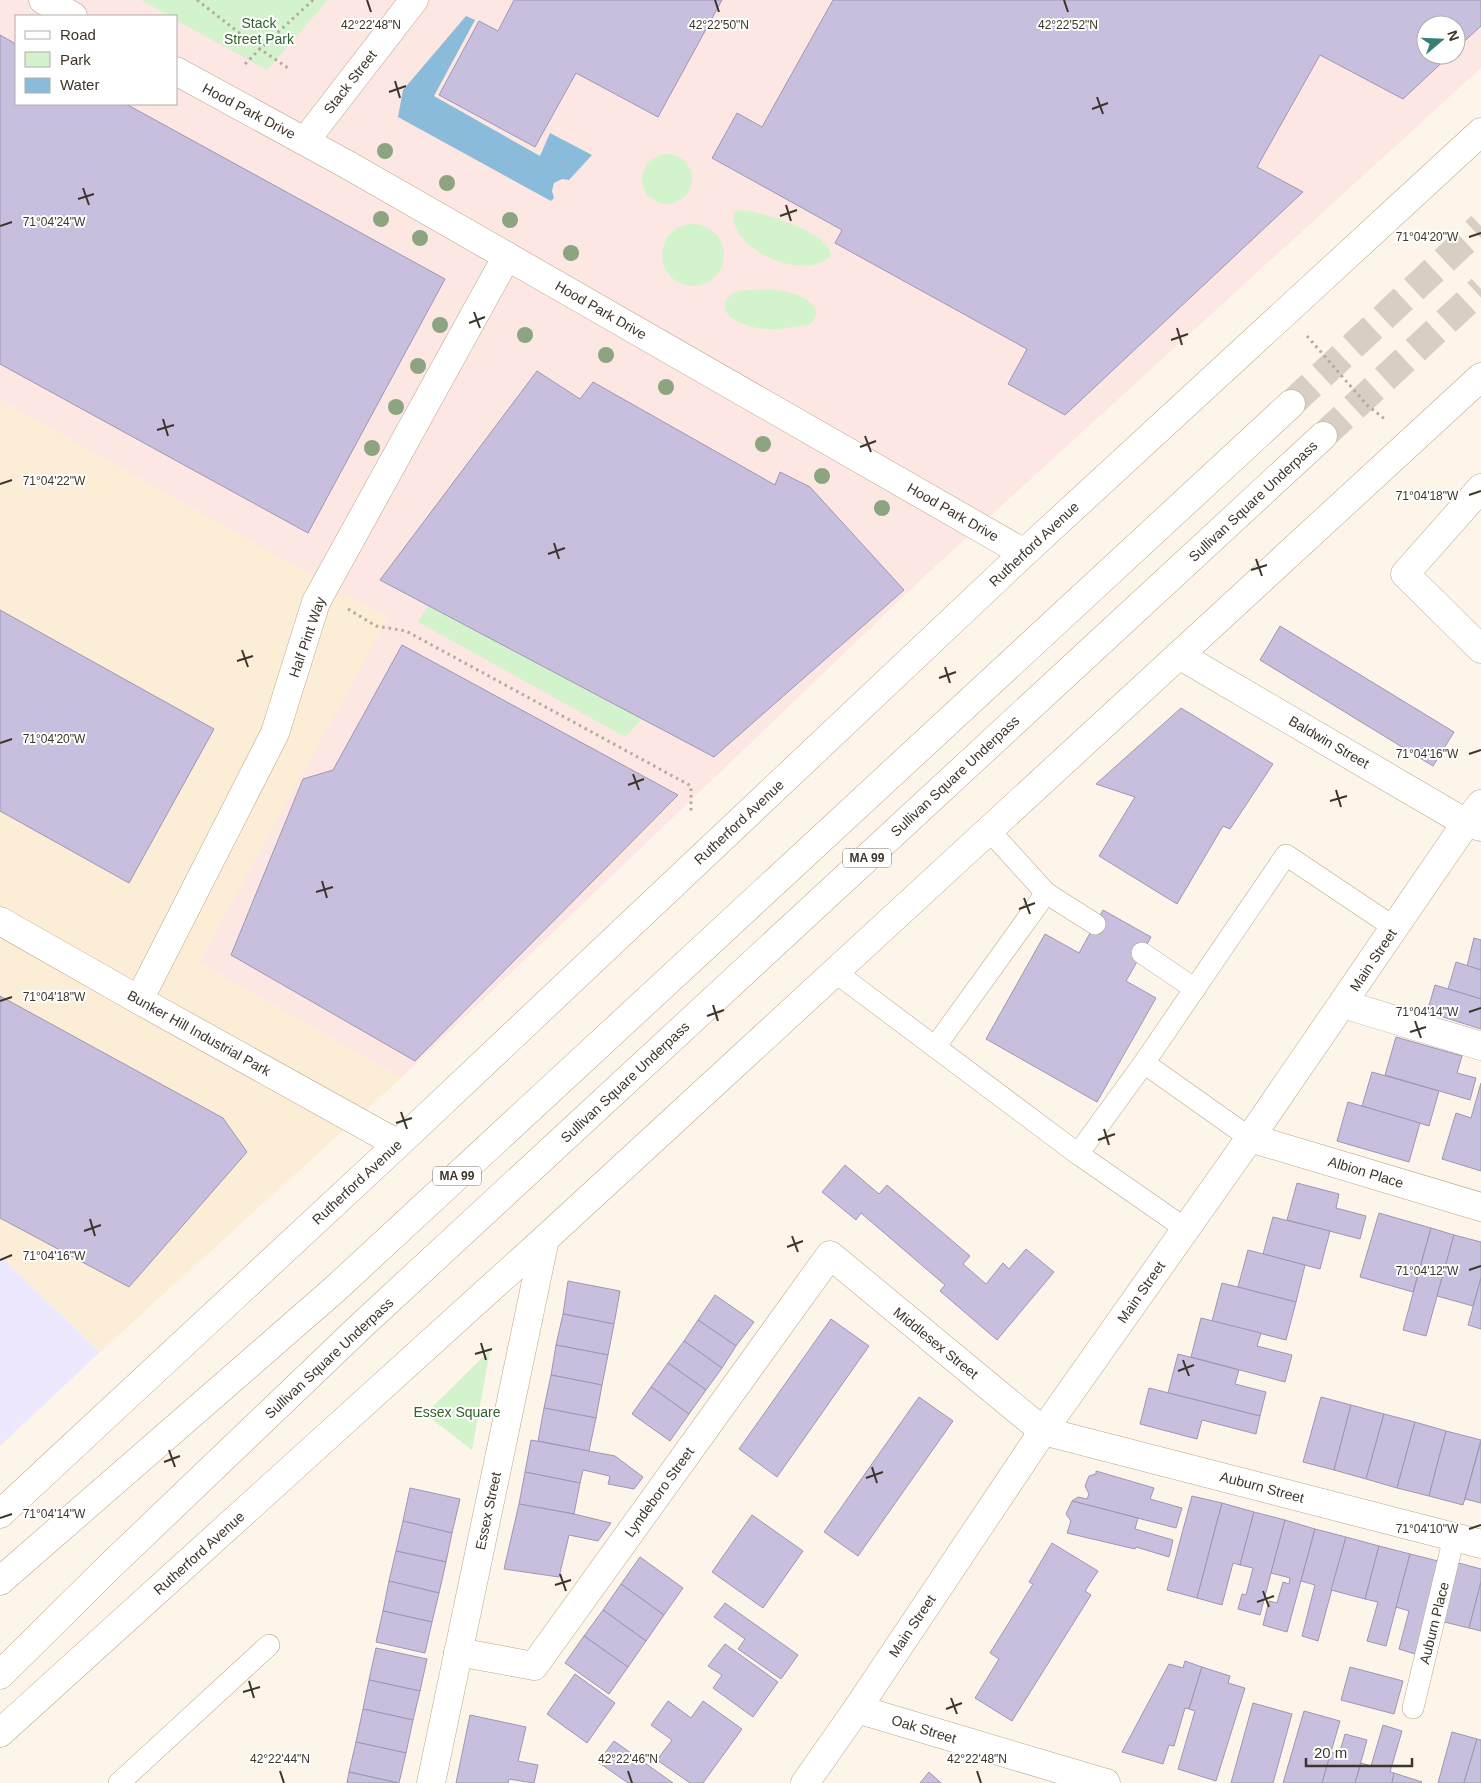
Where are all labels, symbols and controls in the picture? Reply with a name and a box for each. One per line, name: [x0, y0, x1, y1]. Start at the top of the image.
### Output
legend: [15, 15, 178, 105]
park label: Stack Street Park: [224, 15, 295, 47]
north arrow: [1416, 15, 1466, 65]
text: 42°22'48"N: [341, 18, 401, 32]
text: 42°22'50"N: [689, 18, 749, 32]
text: 42°22'52"N: [1038, 18, 1098, 32]
text: Road: [60, 26, 96, 43]
text: N: [1444, 28, 1463, 43]
street label: Stack Street: [320, 47, 380, 117]
text: Park: [60, 51, 91, 68]
text: Water: [60, 76, 99, 93]
street label: Hood Park Drive: [200, 80, 298, 142]
text: 71°04'24"W: [23, 215, 86, 229]
text: 71°04'20"W: [1396, 230, 1459, 244]
street label: Hood Park Drive: [553, 277, 650, 343]
street label: Sullivan Square Underpass: [1186, 437, 1320, 565]
text: 71°04'22"W: [23, 474, 86, 488]
street label: Hood Park Drive: [905, 479, 1002, 545]
text: 71°04'18"W: [1396, 489, 1459, 503]
street label: Rutherford Avenue: [986, 498, 1082, 590]
street label: Half Pint Way: [286, 595, 328, 679]
street label: Sullivan Square Underpass: [888, 712, 1022, 840]
street label: Baldwin Street: [1286, 713, 1372, 772]
text: 71°04'20"W: [23, 732, 86, 746]
text: 71°04'16"W: [1396, 747, 1459, 761]
street label: Rutherford Avenue: [691, 776, 787, 868]
road number: MA 99: [843, 848, 891, 868]
street label: Main Street: [1346, 926, 1400, 994]
street label: Bunker Hill Industrial Park: [125, 987, 274, 1080]
text: 71°04'18"W: [23, 990, 86, 1004]
text: 71°04'14"W: [1396, 1005, 1459, 1019]
street label: Sullivan Square Underpass: [558, 1018, 692, 1146]
street label: Rutherford Avenue: [309, 1136, 405, 1228]
street label: Albion Place: [1326, 1153, 1406, 1191]
road number: MA 99: [433, 1166, 481, 1186]
text: 71°04'16"W: [23, 1249, 86, 1263]
street label: Main Street: [1114, 1258, 1168, 1326]
text: 71°04'12"W: [1396, 1264, 1459, 1278]
street label: Sullivan Square Underpass: [262, 1294, 396, 1422]
street label: Middlesex Street: [890, 1304, 982, 1382]
park label: Essex Square: [413, 1404, 501, 1420]
street label: Lyndeboro Street: [621, 1444, 697, 1540]
street label: Auburn Street: [1218, 1468, 1306, 1506]
street label: Essex Street: [472, 1470, 504, 1551]
text: 71°04'14"W: [23, 1507, 86, 1521]
street label: Rutherford Avenue: [150, 1508, 248, 1598]
text: 71°04'10"W: [1396, 1522, 1459, 1536]
street label: Auburn Place: [1416, 1580, 1452, 1666]
street label: Main Street: [885, 1592, 939, 1660]
street label: Oak Street: [890, 1712, 958, 1746]
scale bar: [1306, 1736, 1412, 1768]
text: 20 m: [1314, 1744, 1347, 1761]
text: 42°22'44"N: [250, 1752, 310, 1766]
text: 42°22'46"N: [598, 1752, 658, 1766]
text: 42°22'48"N: [947, 1752, 1007, 1766]

